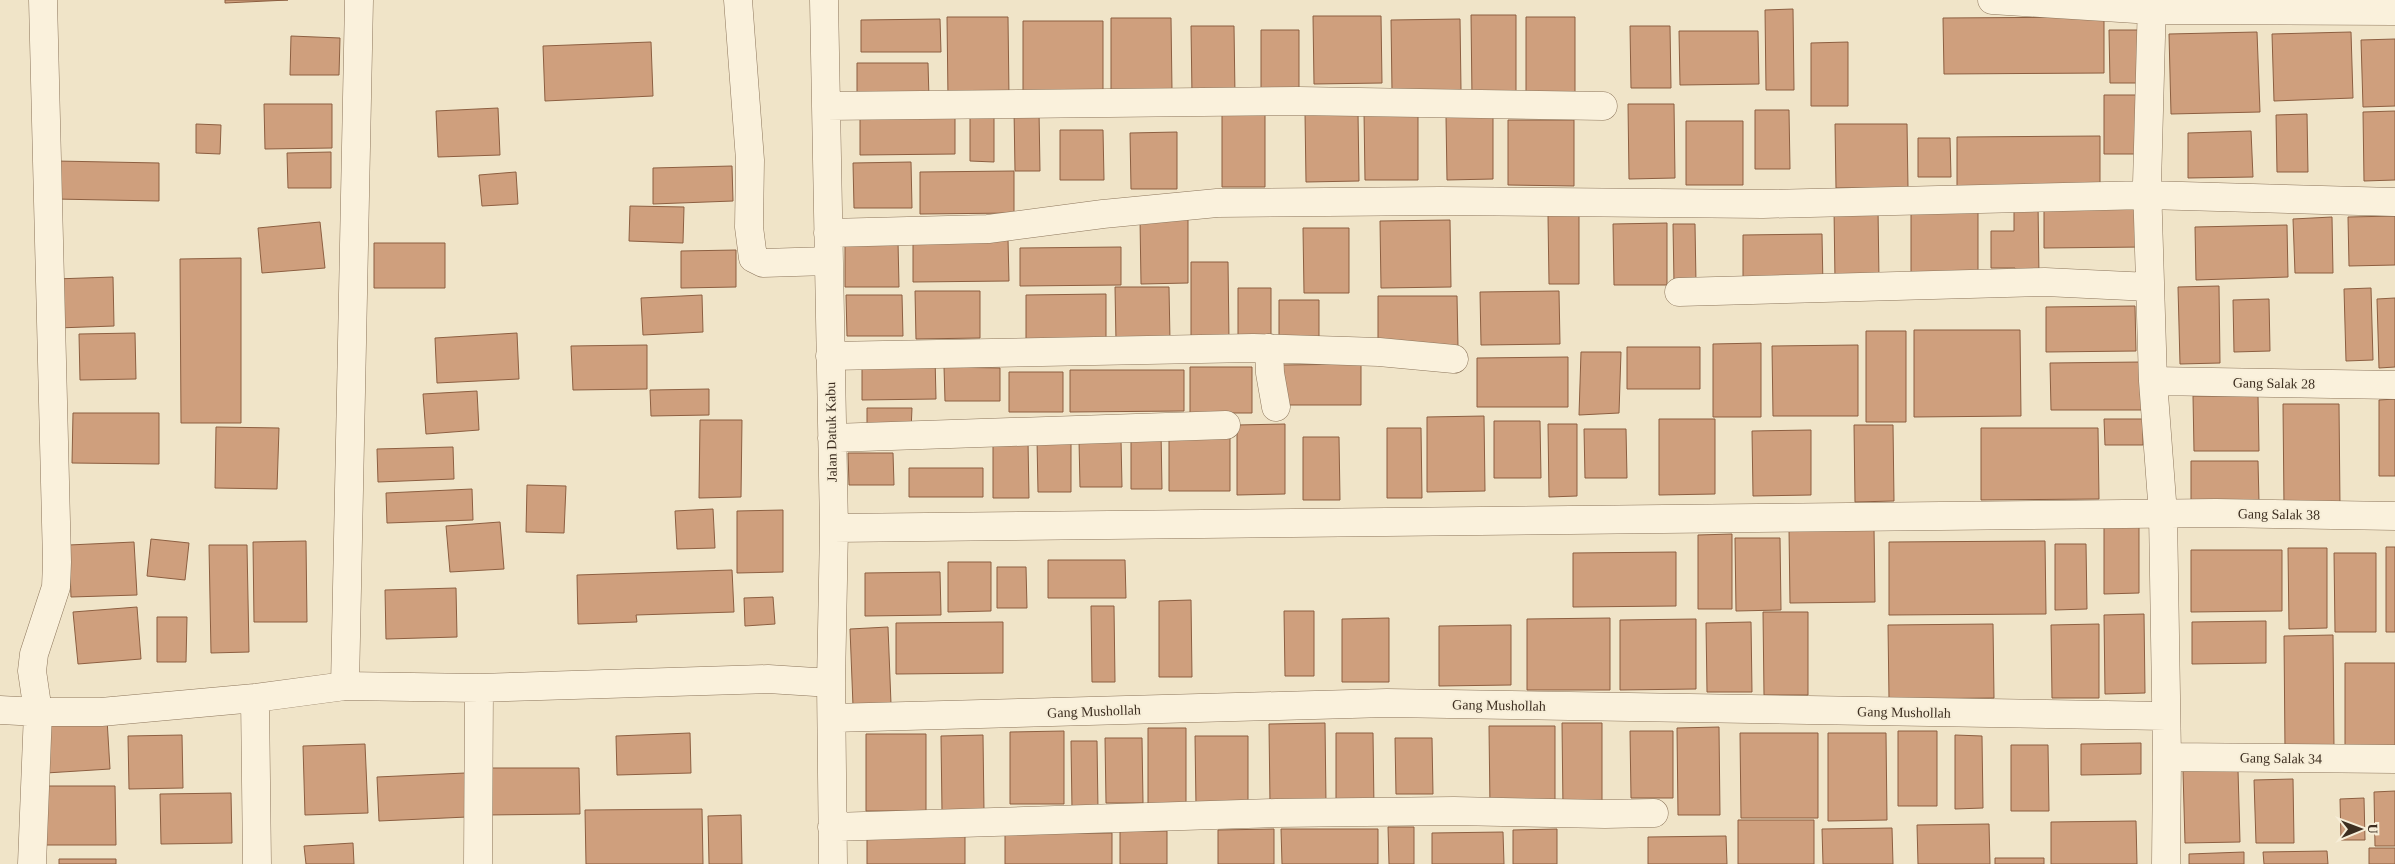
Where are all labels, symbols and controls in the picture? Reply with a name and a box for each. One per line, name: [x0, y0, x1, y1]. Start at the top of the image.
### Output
street label: Gang Salak 28: [2233, 375, 2315, 392]
street label: Jalan Datuk Kabu: [823, 382, 840, 482]
street label: Gang Salak 38: [2238, 506, 2320, 523]
street label: Gang Mushollah: [1452, 697, 1546, 714]
street label: Gang Mushollah: [1047, 702, 1141, 721]
street label: Gang Mushollah: [1857, 704, 1951, 721]
street label: Gang Salak 34: [2240, 750, 2322, 767]
north arrow: [2335, 804, 2385, 854]
text: U: [2365, 824, 2380, 834]

